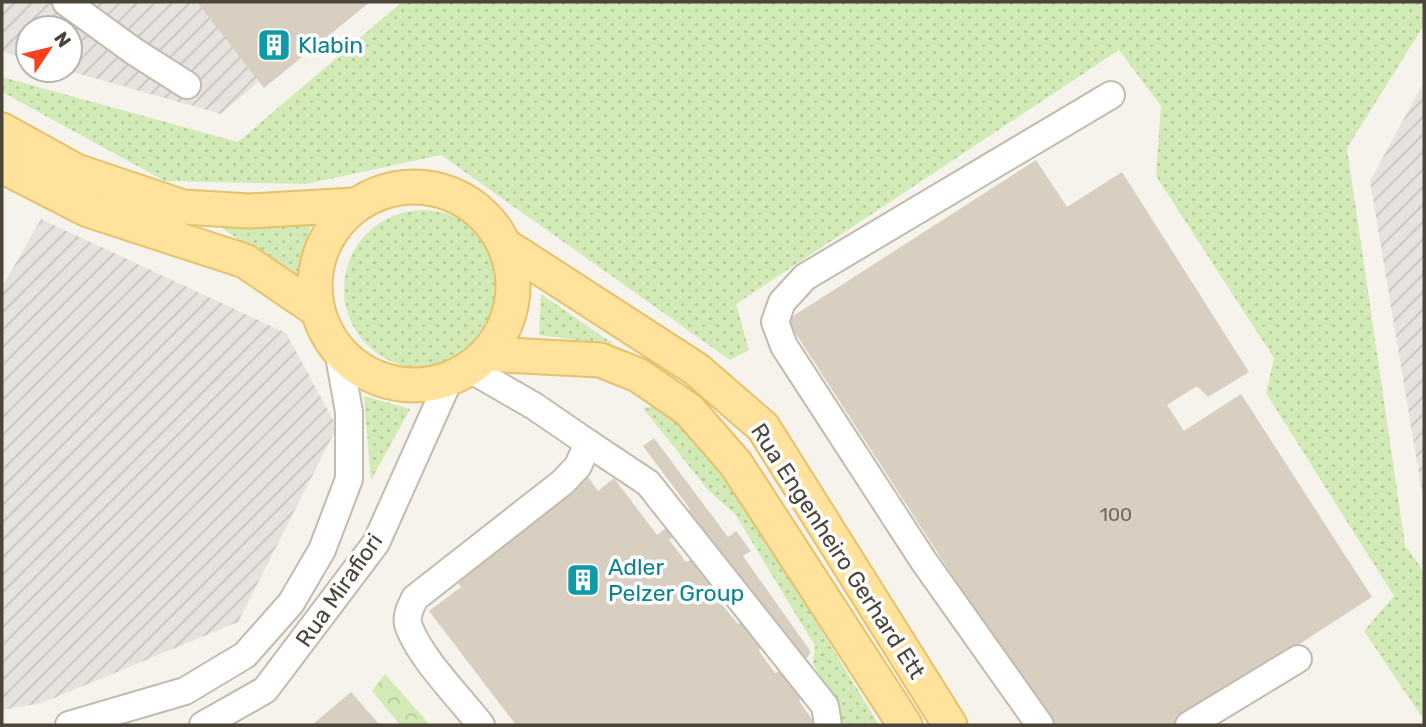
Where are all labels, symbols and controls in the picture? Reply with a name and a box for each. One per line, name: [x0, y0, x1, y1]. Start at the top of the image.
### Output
north arrow: [14, 14, 84, 84]
building icon: Klabin: [255, 26, 293, 64]
text: N: [49, 27, 76, 52]
place label: Klabin: [298, 31, 363, 59]
street label: Rua Engenheiro Gerhard Ett: [745, 418, 931, 684]
house number: 100: [1100, 503, 1132, 526]
street label: Rua Mirafiori: [290, 528, 388, 652]
place label: Adler Pelzer Group: [608, 553, 744, 607]
building icon: Adler Pelzer Group: [564, 561, 602, 599]

